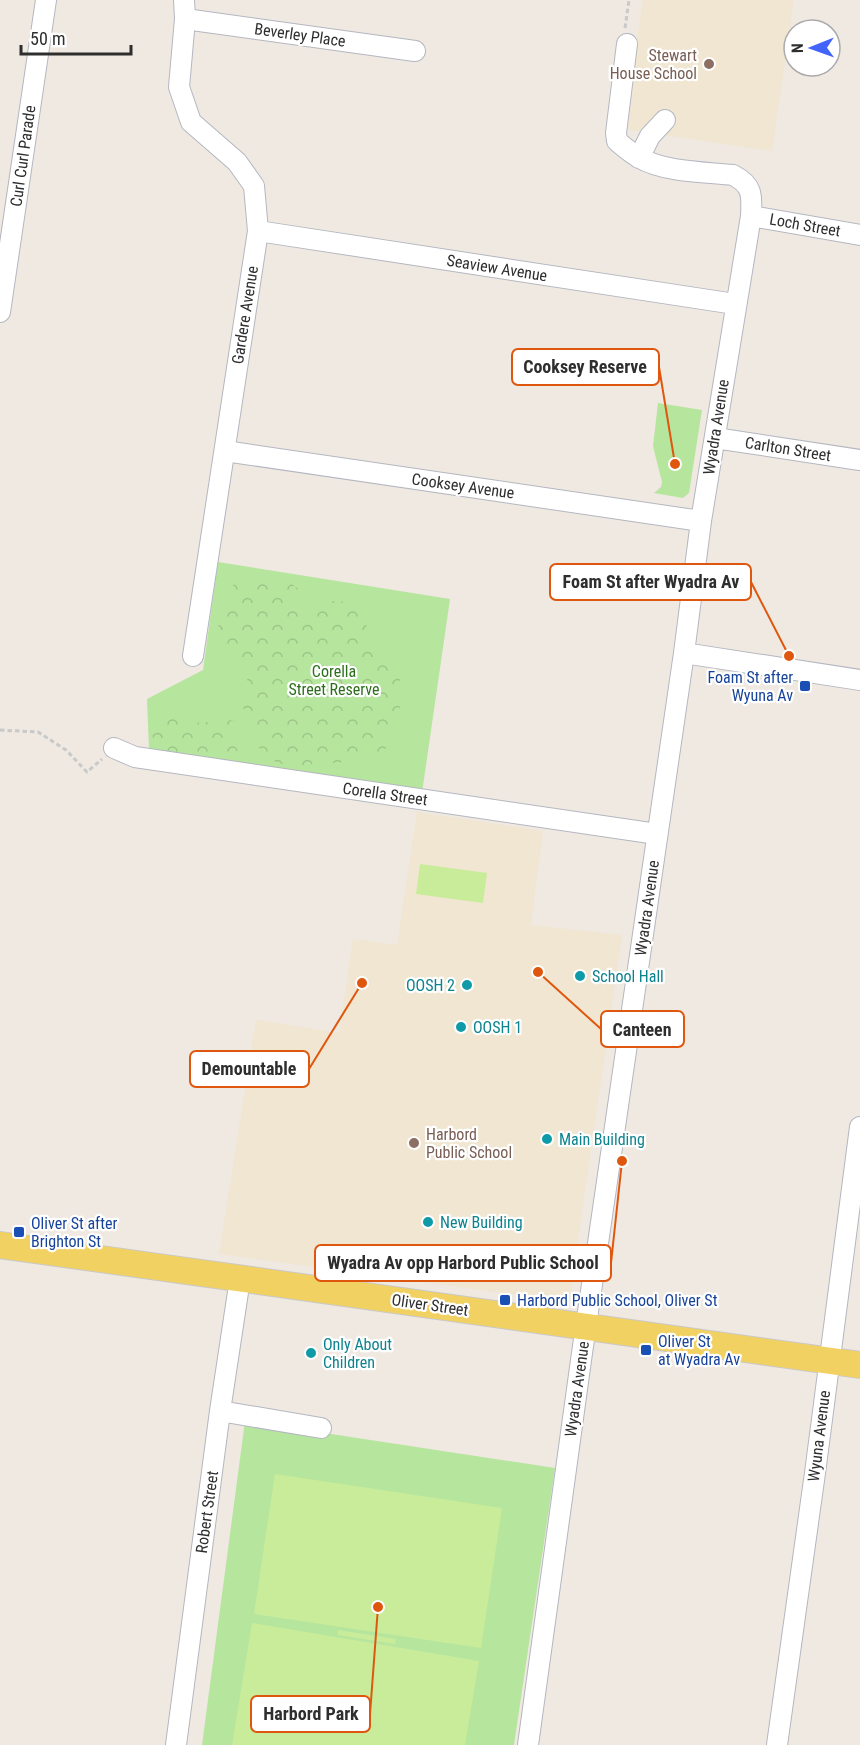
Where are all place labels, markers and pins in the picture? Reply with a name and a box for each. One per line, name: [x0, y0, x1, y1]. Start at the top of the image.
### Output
place label: Stewart House School: [610, 46, 697, 83]
marker: Stewart House School: [702, 57, 716, 71]
callout: Cooksey Reserve: [512, 349, 659, 385]
callout: Foam St after Wyadra Av: [550, 564, 751, 600]
place label: Foam St after Wyuna Av: [708, 668, 793, 705]
marker: Foam St after Wyuna Av: [798, 679, 812, 693]
place label: School Hall: [592, 967, 664, 986]
marker: School Hall: [573, 969, 587, 983]
place label: OOSH 2: [406, 976, 455, 995]
marker: OOSH 2: [460, 978, 474, 992]
callout: Canteen: [601, 1011, 684, 1047]
place label: OOSH 1: [473, 1018, 522, 1037]
marker: OOSH 1: [454, 1020, 468, 1034]
callout: Demountable: [190, 1051, 309, 1087]
place label: Harbord Public School: [426, 1125, 512, 1162]
place label: Main Building: [559, 1130, 645, 1149]
marker: Main Building: [540, 1132, 554, 1146]
marker: Harbord Public School: [407, 1136, 421, 1150]
place label: New Building: [440, 1213, 523, 1232]
place label: Oliver St after Brighton St: [31, 1214, 117, 1251]
marker: New Building: [421, 1215, 435, 1229]
marker: Oliver St after Brighton St: [12, 1225, 26, 1239]
callout: Wyadra Av opp Harbord Public School: [315, 1245, 611, 1281]
place label: Harbord Public School, Oliver St: [517, 1291, 718, 1310]
marker: Harbord Public School, Oliver St: [498, 1293, 512, 1307]
place label: Oliver St at Wyadra Av: [658, 1332, 740, 1369]
place label: Only About Children: [323, 1335, 392, 1372]
marker: Oliver St at Wyadra Av: [639, 1343, 653, 1357]
marker: Only About Children: [304, 1346, 318, 1360]
callout: Harbord Park: [251, 1696, 370, 1732]

